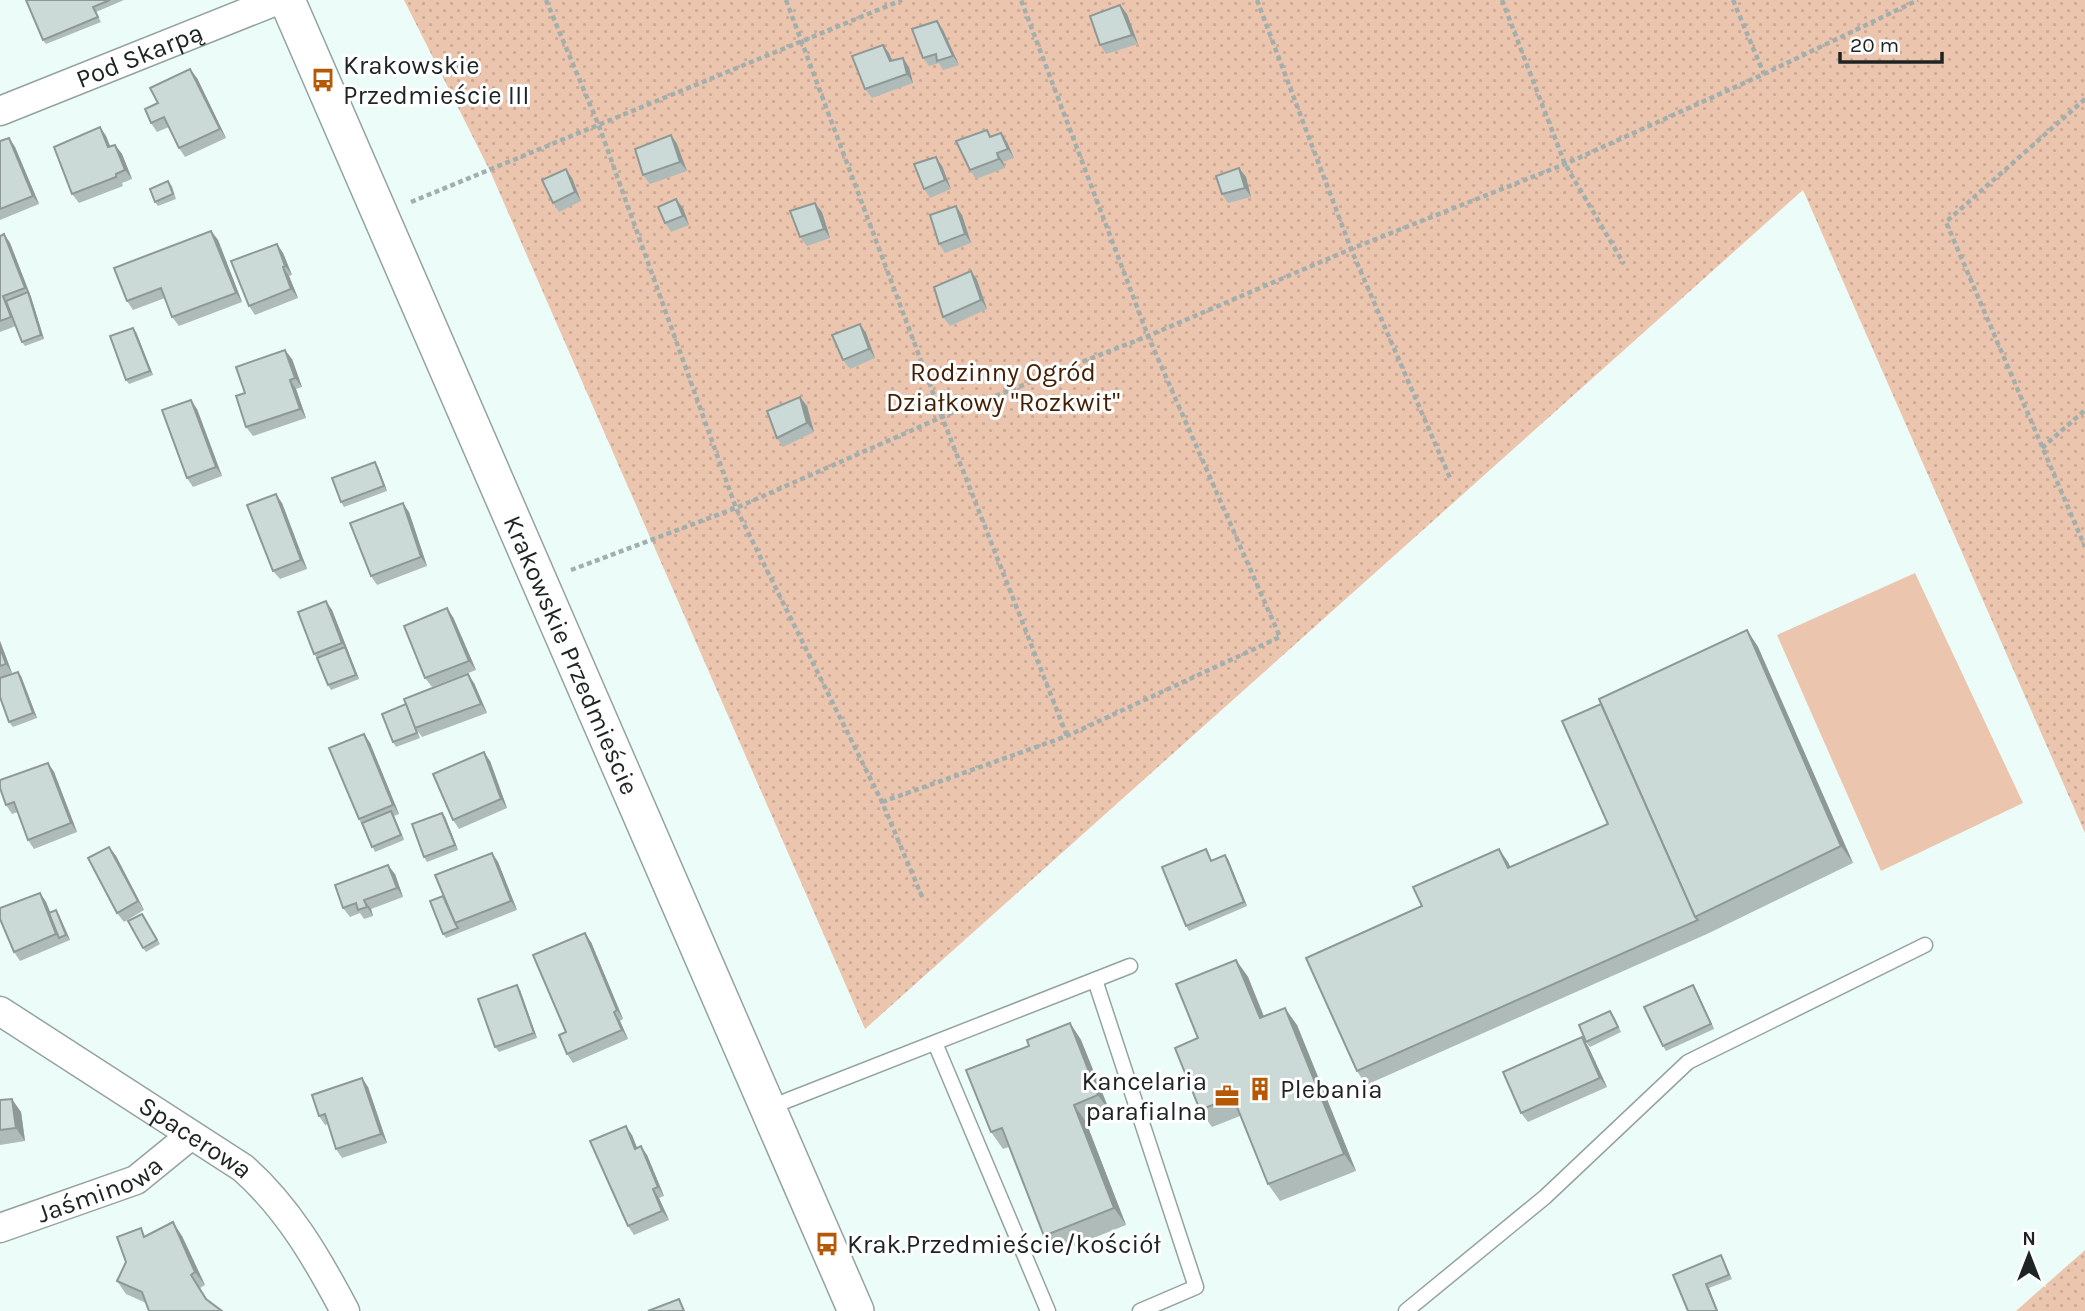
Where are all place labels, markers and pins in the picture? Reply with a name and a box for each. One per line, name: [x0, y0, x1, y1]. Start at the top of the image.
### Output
place label: Krakowskie Przedmieście III: [343, 50, 530, 111]
bus stop icon: Krakowskie Przedmieście III: [309, 66, 337, 94]
place label: Kancelaria parafialna: [1081, 1066, 1207, 1127]
place label: Plebania: [1280, 1074, 1383, 1105]
building icon: Plebania: [1246, 1075, 1274, 1103]
office icon: Kancelaria parafialna: [1213, 1082, 1241, 1110]
place label: Krak.Przedmieście/kościół: [847, 1229, 1161, 1260]
bus stop icon: Krak.Przedmieście/kościół: [813, 1230, 841, 1258]

